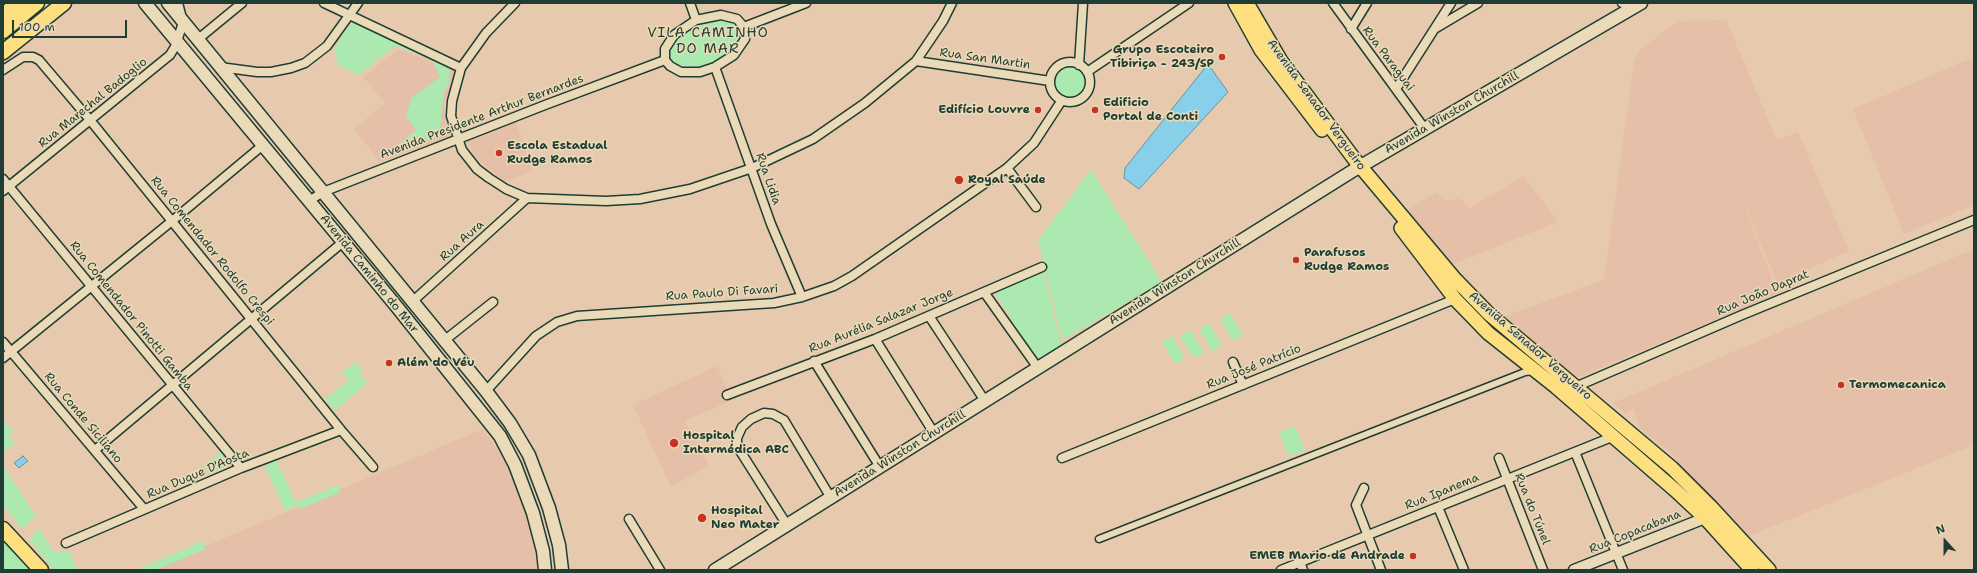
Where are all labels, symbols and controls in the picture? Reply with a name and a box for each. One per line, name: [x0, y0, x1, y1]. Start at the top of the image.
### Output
scale bar: [14, 12, 129, 38]
text: 100 m: [19, 19, 55, 35]
street label: Rua Paraguai: [1359, 24, 1417, 94]
district label: VILA CAMINHO DO MAR: [647, 25, 769, 58]
street label: Avenida Senador Vergueiro: [1264, 37, 1368, 173]
place label: Grupo Escoteiro Tibiriça - 243/SP: [1110, 43, 1214, 71]
street label: Rua San Martin: [939, 46, 1031, 72]
marker: Grupo Escoteiro Tibiriça - 243/SP: [1217, 52, 1227, 62]
street label: Rua Marechal Badoglio: [36, 55, 150, 151]
street label: Avenida Winston Churchill: [1382, 69, 1522, 157]
street label: Avenida Presidente Arthur Bernardes: [378, 71, 586, 163]
place label: Edificio Portal de Conti: [1103, 96, 1198, 124]
place label: Edifício Louvre: [938, 103, 1030, 117]
marker: Edifício Louvre: [1033, 105, 1043, 115]
marker: Edificio Portal de Conti: [1090, 105, 1100, 115]
place label: Escola Estadual Rudge Ramos: [507, 139, 607, 167]
marker: Escola Estadual Rudge Ramos: [494, 148, 504, 158]
street label: Rua Lidia: [752, 151, 784, 207]
place label: Royal Saúde: [968, 173, 1046, 187]
street label: Rua Comendador Rodolfo Crespi: [147, 174, 277, 328]
marker: Royal Saúde: [953, 174, 965, 186]
street label: Avenida Caminho do Mar: [317, 212, 421, 336]
street label: Rua Aura: [437, 218, 487, 264]
street label: Avenida Winston Churchill: [1107, 236, 1243, 328]
street label: Rua Comendador Pinotti Gamba: [66, 239, 196, 393]
place label: Parafusos Rudge Ramos: [1304, 246, 1389, 274]
marker: Parafusos Rudge Ramos: [1291, 255, 1301, 265]
street label: Rua João Daprat: [1715, 267, 1811, 319]
street label: Rua Paulo Di Favari: [665, 282, 779, 304]
street label: Rua Aurélia Salazar Jorge: [807, 285, 955, 357]
street label: Avenida Senador Vergueiro: [1466, 289, 1594, 403]
street label: Rua José Patrício: [1205, 341, 1303, 393]
place label: Além do Véu: [397, 356, 475, 370]
marker: Além do Véu: [384, 358, 394, 368]
street label: Rua Conde Siciliano: [41, 370, 125, 466]
place label: Termomecanica: [1849, 378, 1946, 392]
marker: Termomecanica: [1836, 380, 1846, 390]
street label: Avenida Winston Churchill: [832, 408, 968, 500]
place label: Hospital Intermédica ABC: [683, 429, 789, 457]
marker: Hospital Intermédica ABC: [668, 437, 680, 449]
street label: Rua Duque D'Aosta: [145, 446, 251, 502]
street label: Rua Ipanema: [1403, 471, 1481, 513]
street label: Rua do Túnel: [1511, 471, 1553, 547]
place label: Hospital Neo Mater: [711, 504, 779, 532]
street label: Rua Copacabana: [1587, 507, 1683, 557]
marker: Hospital Neo Mater: [696, 512, 708, 524]
north arrow: [1925, 521, 1965, 561]
text: N: [1934, 521, 1947, 538]
place label: EMEB Mario de Andrade: [1249, 549, 1405, 563]
marker: EMEB Mario de Andrade: [1408, 551, 1418, 561]

